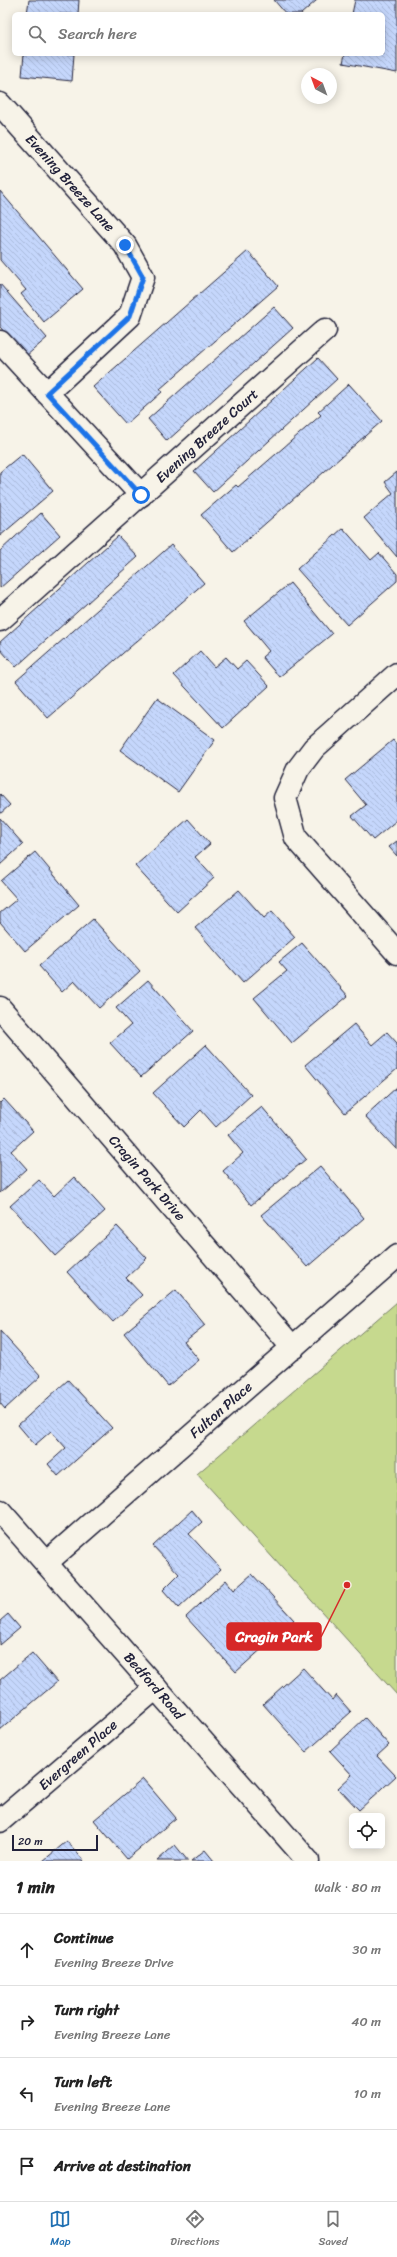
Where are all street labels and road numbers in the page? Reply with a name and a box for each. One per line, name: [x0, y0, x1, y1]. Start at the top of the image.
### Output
street label: Evening Breeze Lane: [19, 128, 121, 238]
street label: Evening Breeze Court: [150, 382, 264, 490]
street label: Cragin Park Drive: [102, 1129, 192, 1227]
street label: Fulton Place: [184, 1375, 258, 1445]
street label: Bedford Road: [117, 1646, 192, 1727]
street label: Evergreen Place: [32, 1713, 124, 1797]

